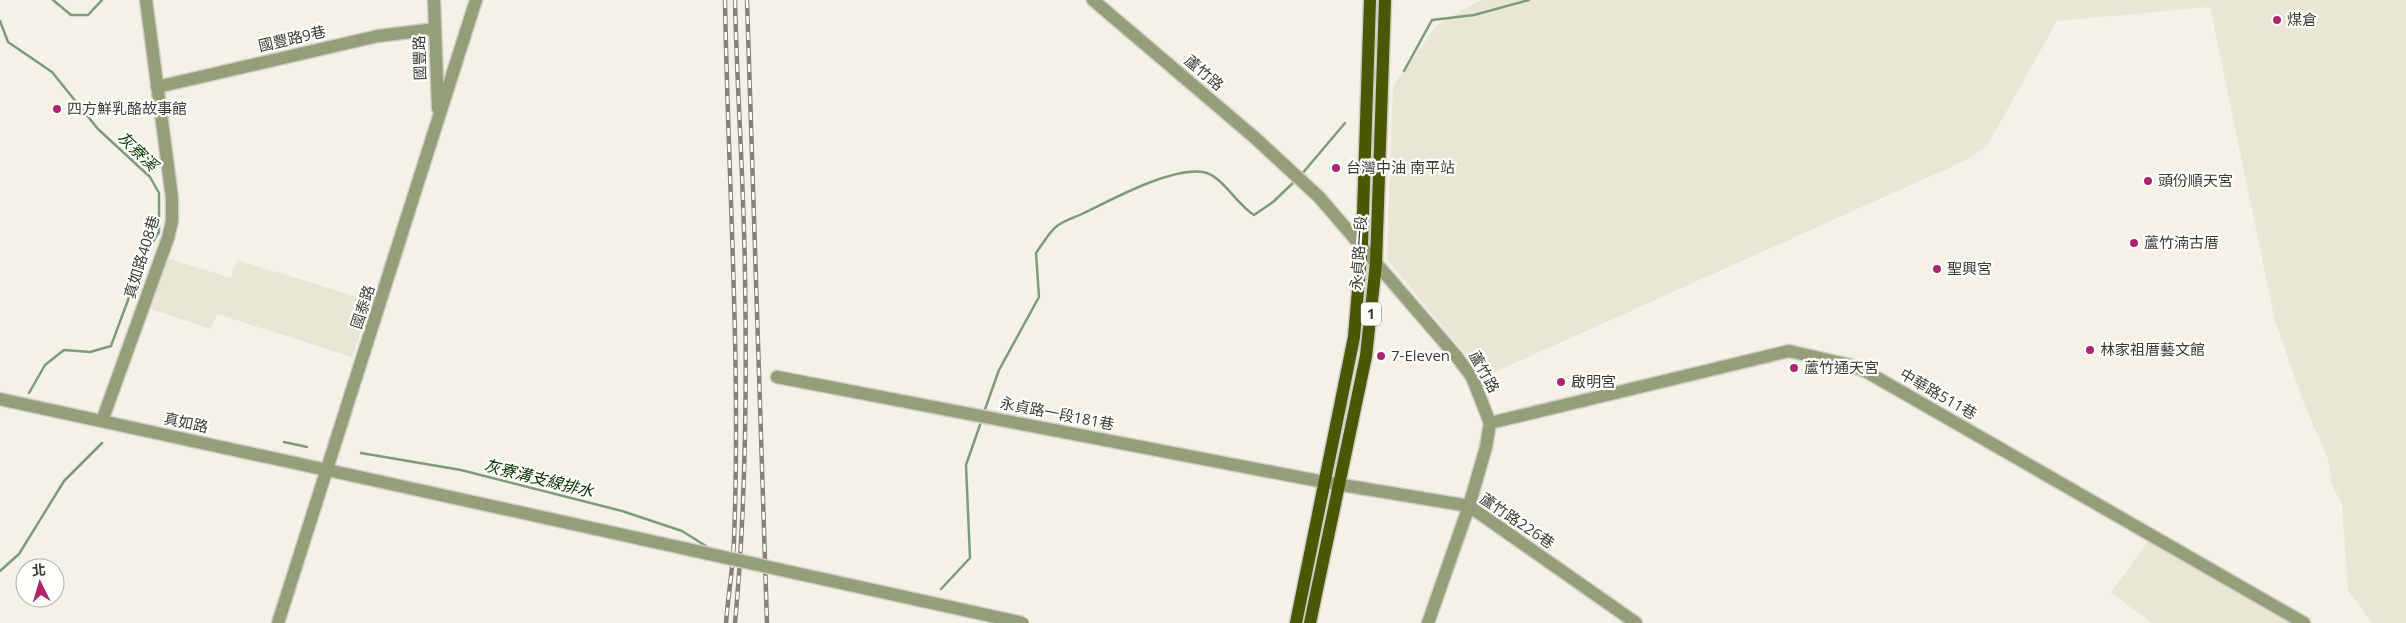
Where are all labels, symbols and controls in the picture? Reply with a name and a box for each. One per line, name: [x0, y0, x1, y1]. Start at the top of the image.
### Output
place label: 煤倉: [2287, 9, 2317, 29]
marker: 煤倉: [2271, 14, 2283, 26]
street label: 國豐路9巷: [256, 21, 327, 55]
street label: 國豐路: [408, 35, 430, 81]
street label: 蘆竹路: [1181, 50, 1228, 94]
place label: 四方鮮乳酪故事館: [67, 98, 187, 118]
marker: 四方鮮乳酪故事館: [51, 103, 63, 115]
water label: 灰寮溪: [113, 126, 164, 177]
place label: 台灣中油 南平站: [1346, 157, 1455, 177]
marker: 台灣中油 南平站: [1330, 162, 1342, 174]
place label: 頭份順天宮: [2158, 170, 2233, 190]
marker: 頭份順天宮: [2142, 175, 2154, 187]
street label: 真如路408巷: [119, 213, 163, 301]
street label: 永貞路一段: [1345, 215, 1371, 291]
place label: 蘆竹湳古厝: [2144, 232, 2219, 252]
marker: 蘆竹湳古厝: [2128, 237, 2140, 249]
place label: 聖興宮: [1947, 258, 1992, 278]
marker: 聖興宮: [1931, 263, 1943, 275]
street label: 國泰路: [346, 282, 379, 331]
road number: 1: [1361, 302, 1381, 326]
place label: 林家祖厝藝文館: [2100, 339, 2205, 359]
marker: 林家祖厝藝文館: [2084, 344, 2096, 356]
place label: 7-Eleven: [1391, 345, 1450, 365]
street label: 蘆竹路: [1465, 347, 1505, 396]
marker: 7-Eleven: [1375, 350, 1387, 362]
place label: 蘆竹通天宮: [1804, 357, 1879, 377]
marker: 蘆竹通天宮: [1788, 362, 1800, 374]
street label: 中華路511巷: [1896, 363, 1981, 423]
place label: 啟明宮: [1571, 371, 1616, 391]
marker: 啟明宮: [1555, 376, 1567, 388]
street label: 永貞路一段181巷: [998, 392, 1116, 434]
street label: 真如路: [162, 408, 210, 436]
water label: 灰寮溝支線排水: [482, 454, 597, 502]
street label: 蘆竹路226巷: [1476, 488, 1559, 552]
north arrow: [15, 558, 65, 608]
text: 北: [31, 559, 47, 580]

